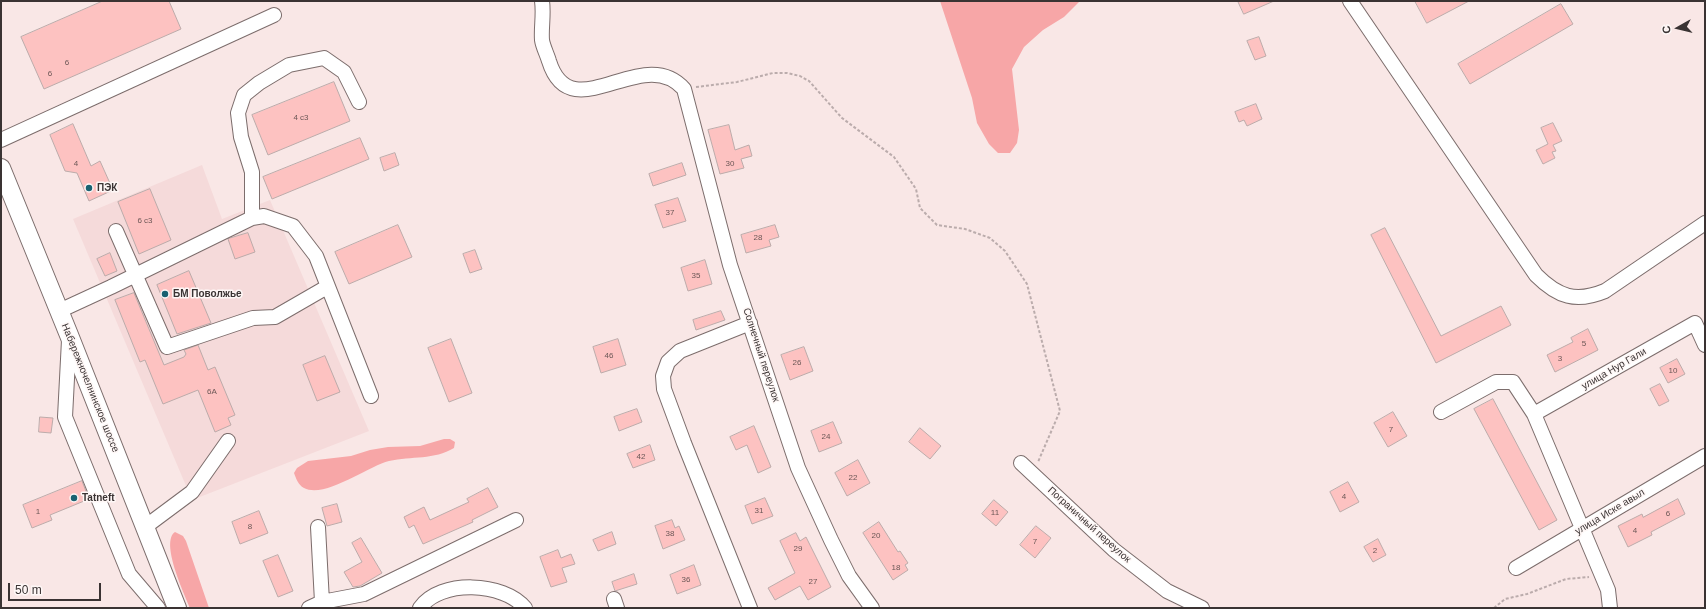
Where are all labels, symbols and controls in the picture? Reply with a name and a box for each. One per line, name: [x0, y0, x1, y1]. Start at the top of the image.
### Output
north arrow: [1658, 8, 1698, 48]
text: С: [1660, 25, 1673, 34]
house number: 6: [65, 58, 69, 68]
house number: 6: [48, 69, 52, 79]
house number: 4 с3: [293, 113, 309, 123]
house number: 4: [74, 159, 78, 169]
house number: 30: [726, 159, 734, 169]
place label: ПЭК: [97, 182, 117, 194]
marker: ПЭК: [84, 183, 94, 193]
house number: 37: [666, 208, 674, 218]
house number: 6 с3: [137, 216, 153, 226]
house number: 28: [754, 233, 762, 243]
house number: 35: [692, 271, 700, 281]
place label: БМ Поволжье: [173, 288, 242, 300]
marker: БМ Поволжье: [160, 289, 170, 299]
street label: Солнечный переулок: [740, 307, 782, 403]
street label: Набережночелнинское шоссе: [59, 322, 121, 454]
house number: 5: [1582, 339, 1586, 349]
street label: улица Нур Гали: [1580, 346, 1648, 392]
house number: 46: [605, 351, 613, 361]
house number: 3: [1558, 354, 1562, 364]
house number: 26: [793, 358, 801, 368]
house number: 10: [1669, 366, 1677, 376]
house number: 6А: [207, 387, 217, 397]
house number: 7: [1389, 425, 1393, 435]
house number: 24: [822, 432, 830, 442]
house number: 42: [637, 452, 645, 462]
house number: 22: [849, 473, 857, 483]
street label: Пограничный переулок: [1045, 485, 1133, 565]
street label: улица Иске авыл: [1573, 486, 1647, 538]
place label: Tatneft: [82, 492, 115, 504]
house number: 4: [1342, 492, 1346, 502]
marker: Tatneft: [69, 493, 79, 503]
house number: 31: [755, 506, 763, 516]
house number: 1: [36, 507, 40, 517]
house number: 11: [991, 508, 999, 518]
house number: 6: [1666, 509, 1670, 519]
house number: 8: [248, 522, 252, 532]
house number: 4: [1633, 526, 1637, 536]
house number: 38: [666, 529, 674, 539]
house number: 20: [872, 531, 880, 541]
house number: 7: [1033, 537, 1037, 547]
house number: 29: [794, 544, 802, 554]
house number: 2: [1373, 546, 1377, 556]
house number: 18: [892, 563, 900, 573]
scale bar: [10, 575, 103, 601]
house number: 36: [682, 575, 690, 585]
house number: 27: [809, 577, 817, 587]
text: 50 m: [15, 583, 42, 597]

